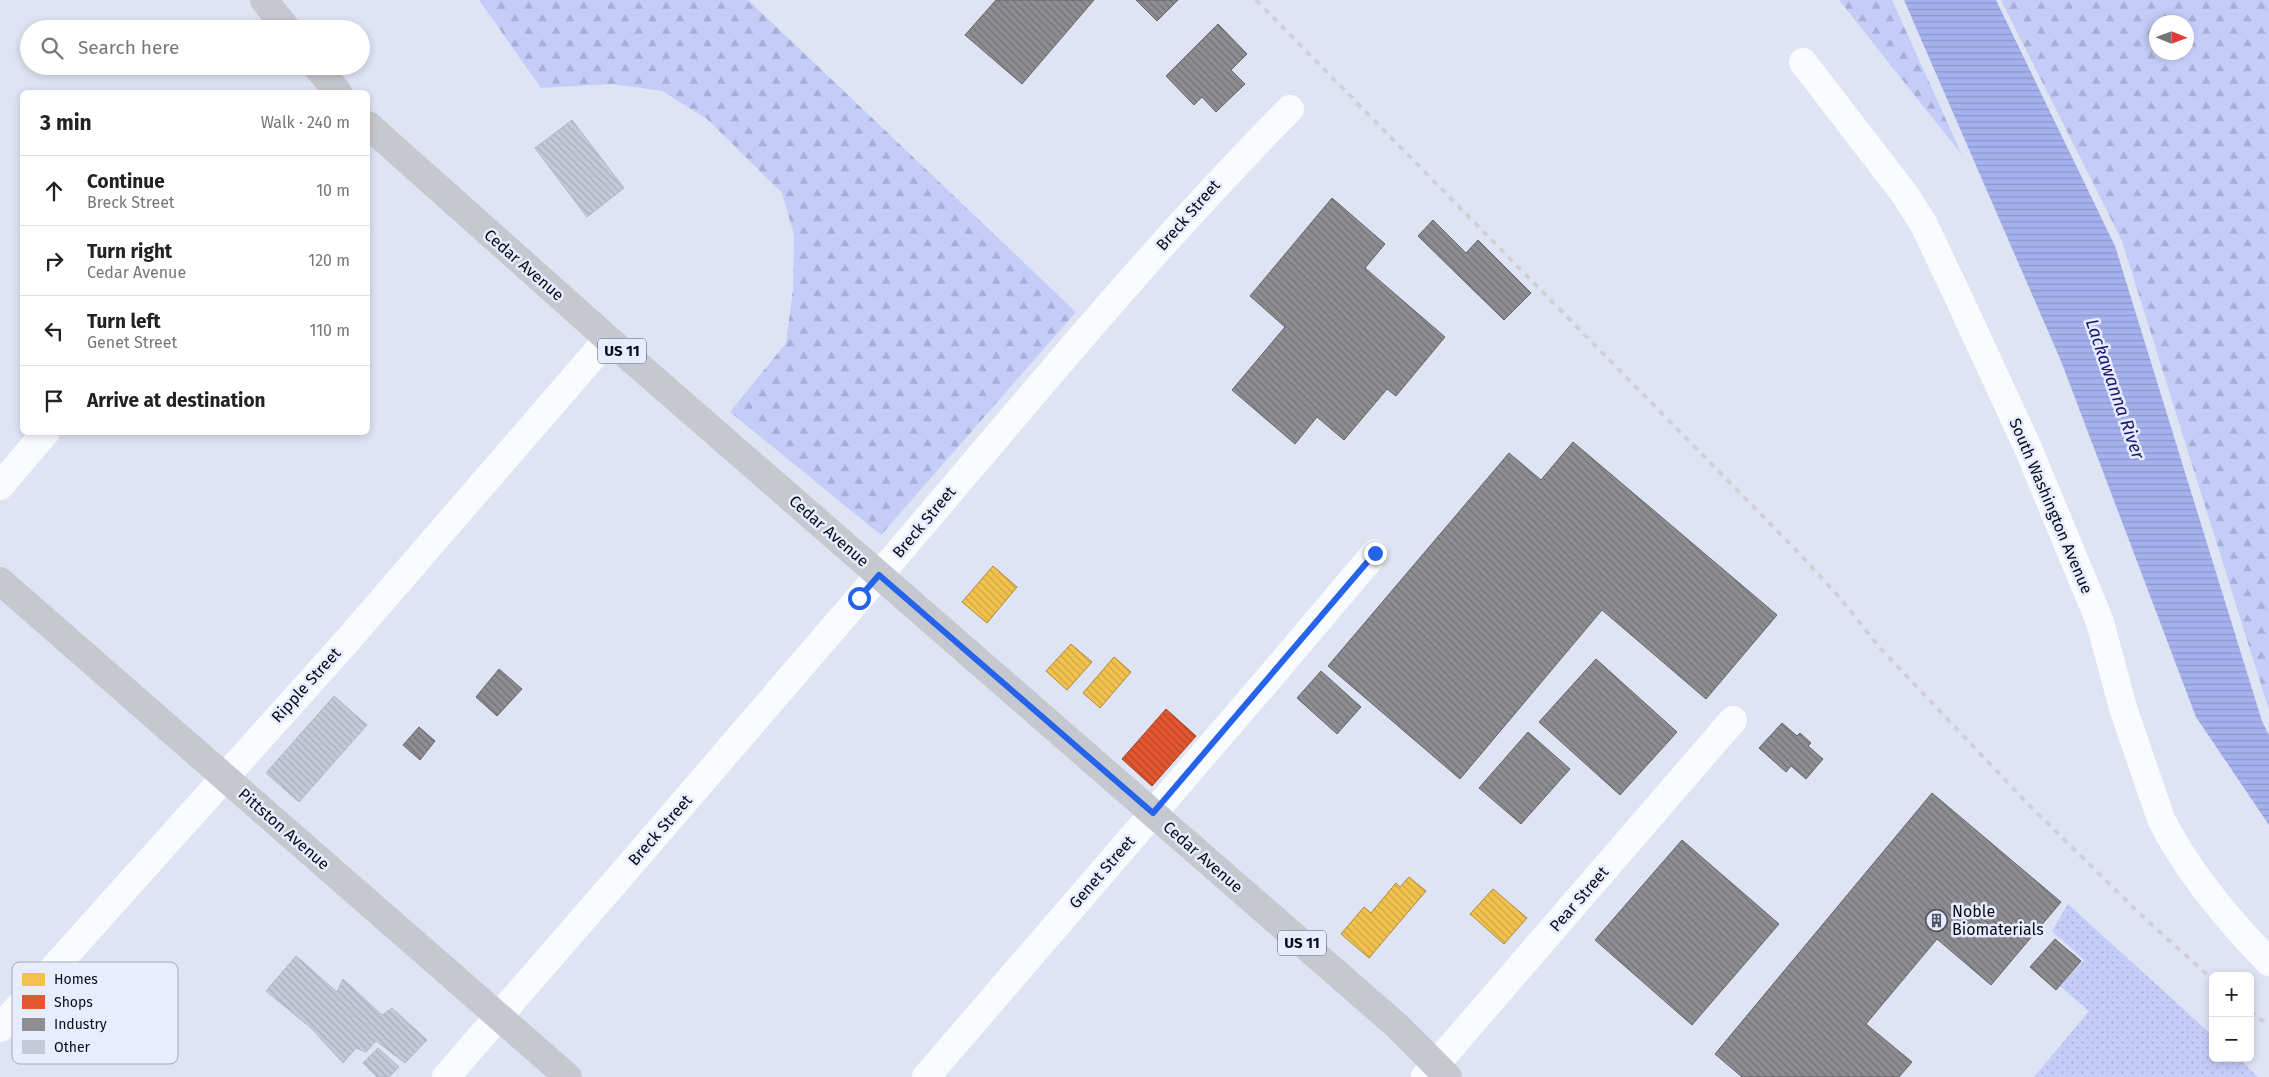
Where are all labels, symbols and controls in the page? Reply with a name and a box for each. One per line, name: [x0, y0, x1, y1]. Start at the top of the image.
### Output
north arrow: [2149, 15, 2194, 60]
search box: [20, 20, 370, 75]
icon: search: [38, 34, 66, 62]
text: Search here: [78, 36, 179, 59]
text: 3 min: [40, 110, 92, 136]
text: Walk · 240 m: [261, 113, 350, 132]
text: Continue: [87, 170, 165, 193]
street label: Breck Street: [1152, 176, 1224, 254]
icon: ahead: [40, 177, 68, 205]
text: 10 m: [316, 181, 350, 200]
text: Breck Street: [87, 193, 175, 212]
street label: Cedar Avenue: [480, 225, 568, 305]
text: Turn right: [87, 240, 172, 263]
icon: right: [40, 247, 68, 275]
text: 120 m: [308, 251, 350, 270]
text: Cedar Avenue: [87, 263, 186, 282]
text: Turn left: [87, 310, 161, 333]
water label: Lackawanna River: [2081, 316, 2150, 463]
icon: left: [40, 317, 68, 345]
text: 110 m: [309, 321, 350, 340]
text: Genet Street: [87, 333, 177, 352]
road number: US 11: [598, 338, 646, 364]
icon: arrive: [40, 387, 68, 415]
text: Arrive at destination: [87, 389, 266, 412]
street label: South Washington Avenue: [2005, 415, 2097, 597]
street label: Breck Street: [889, 482, 960, 562]
street label: Cedar Avenue: [785, 491, 873, 571]
route end: [1364, 542, 1387, 565]
route start: [848, 587, 871, 610]
street label: Ripple Street: [267, 643, 345, 726]
street label: Pittston Avenue: [235, 784, 333, 874]
street label: Breck Street: [624, 791, 696, 869]
street label: Cedar Avenue: [1159, 817, 1247, 897]
street label: Genet Street: [1065, 832, 1139, 912]
street label: Pear Street: [1546, 862, 1613, 935]
place label: Noble Biomaterials: [1952, 902, 2044, 939]
building icon: Noble Biomaterials: [1924, 908, 1948, 932]
road number: US 11: [1278, 930, 1326, 956]
legend: [12, 962, 178, 1064]
text: Homes: [54, 971, 98, 988]
map controls: [2209, 972, 2254, 1062]
button: +: [2209, 972, 2254, 1017]
text: Shops: [54, 994, 93, 1011]
text: Industry: [54, 1016, 107, 1033]
button: −: [2209, 1017, 2254, 1062]
text: Other: [54, 1039, 91, 1056]

